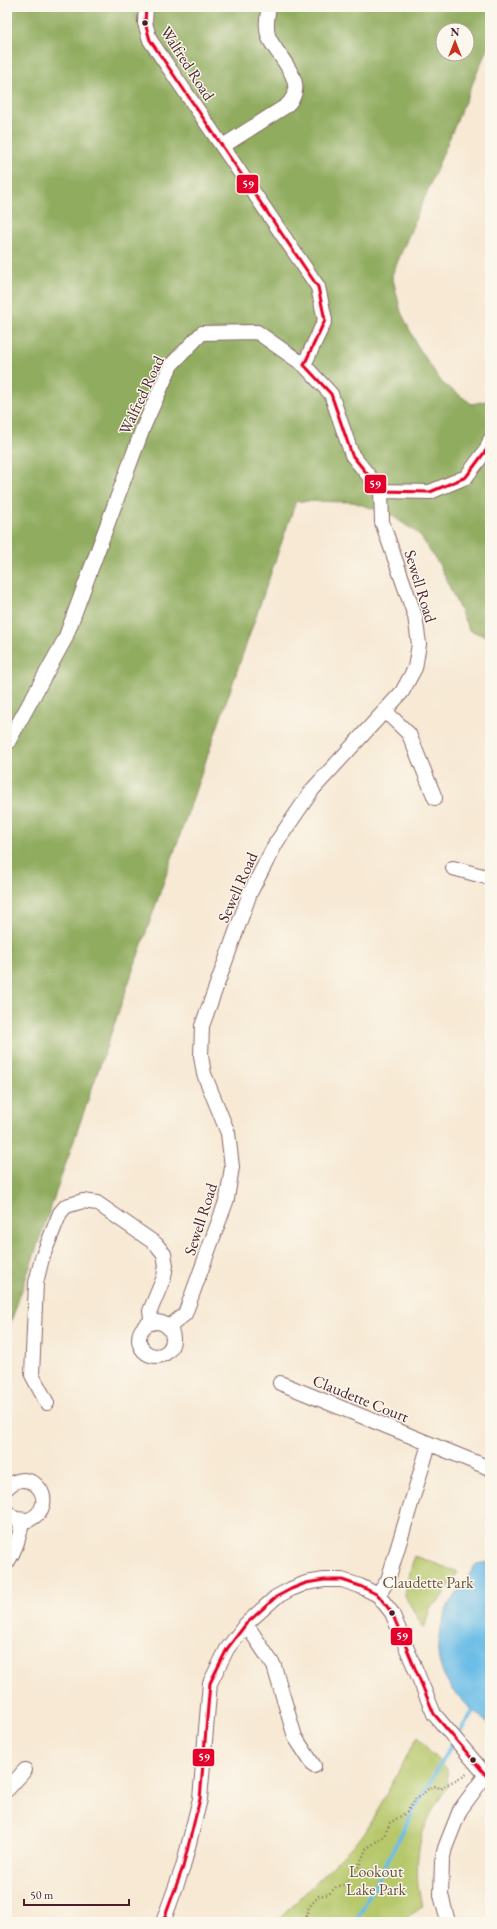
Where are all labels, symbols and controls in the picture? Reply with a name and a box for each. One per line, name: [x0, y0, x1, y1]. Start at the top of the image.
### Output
unlabelled marker: [140, 18, 150, 28]
street label: Walfred Road: [156, 22, 220, 105]
north arrow: [435, 22, 475, 62]
text: N: [451, 25, 460, 39]
line badge: 59: [236, 174, 259, 194]
text: 59: [242, 177, 254, 191]
street label: Walfred Road: [114, 352, 169, 438]
line badge: 59: [364, 474, 387, 494]
text: 59: [369, 477, 381, 491]
street label: Sewell Road: [400, 547, 442, 626]
street label: Sewell Road: [213, 848, 263, 926]
street label: Sewell Road: [179, 1179, 222, 1258]
street label: Claudette Court: [310, 1370, 412, 1427]
park label: Claudette Park: [382, 1572, 474, 1593]
unlabelled marker: [387, 1608, 397, 1618]
line badge: 59: [390, 1627, 413, 1646]
text: 59: [396, 1629, 408, 1643]
line badge: 59: [192, 1748, 215, 1767]
text: 59: [198, 1750, 210, 1764]
unlabelled marker: [468, 1755, 478, 1765]
park label: Lookout Lake Park: [346, 1861, 406, 1900]
scale bar: [24, 1881, 129, 1907]
text: 50 m: [30, 1887, 54, 1903]

